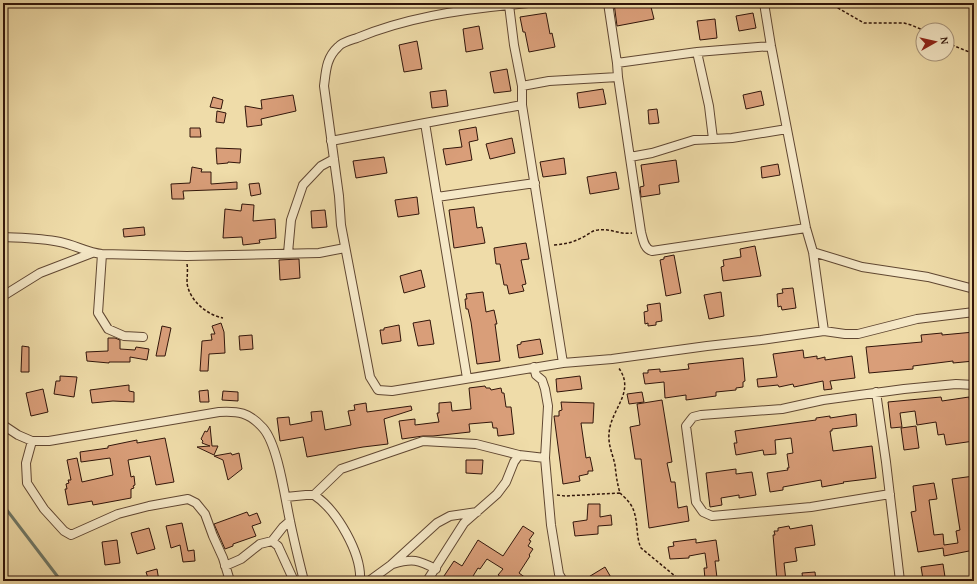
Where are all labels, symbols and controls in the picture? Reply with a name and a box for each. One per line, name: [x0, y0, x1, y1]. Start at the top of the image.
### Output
north arrow: [915, 22, 955, 62]
text: N: [936, 36, 953, 46]

